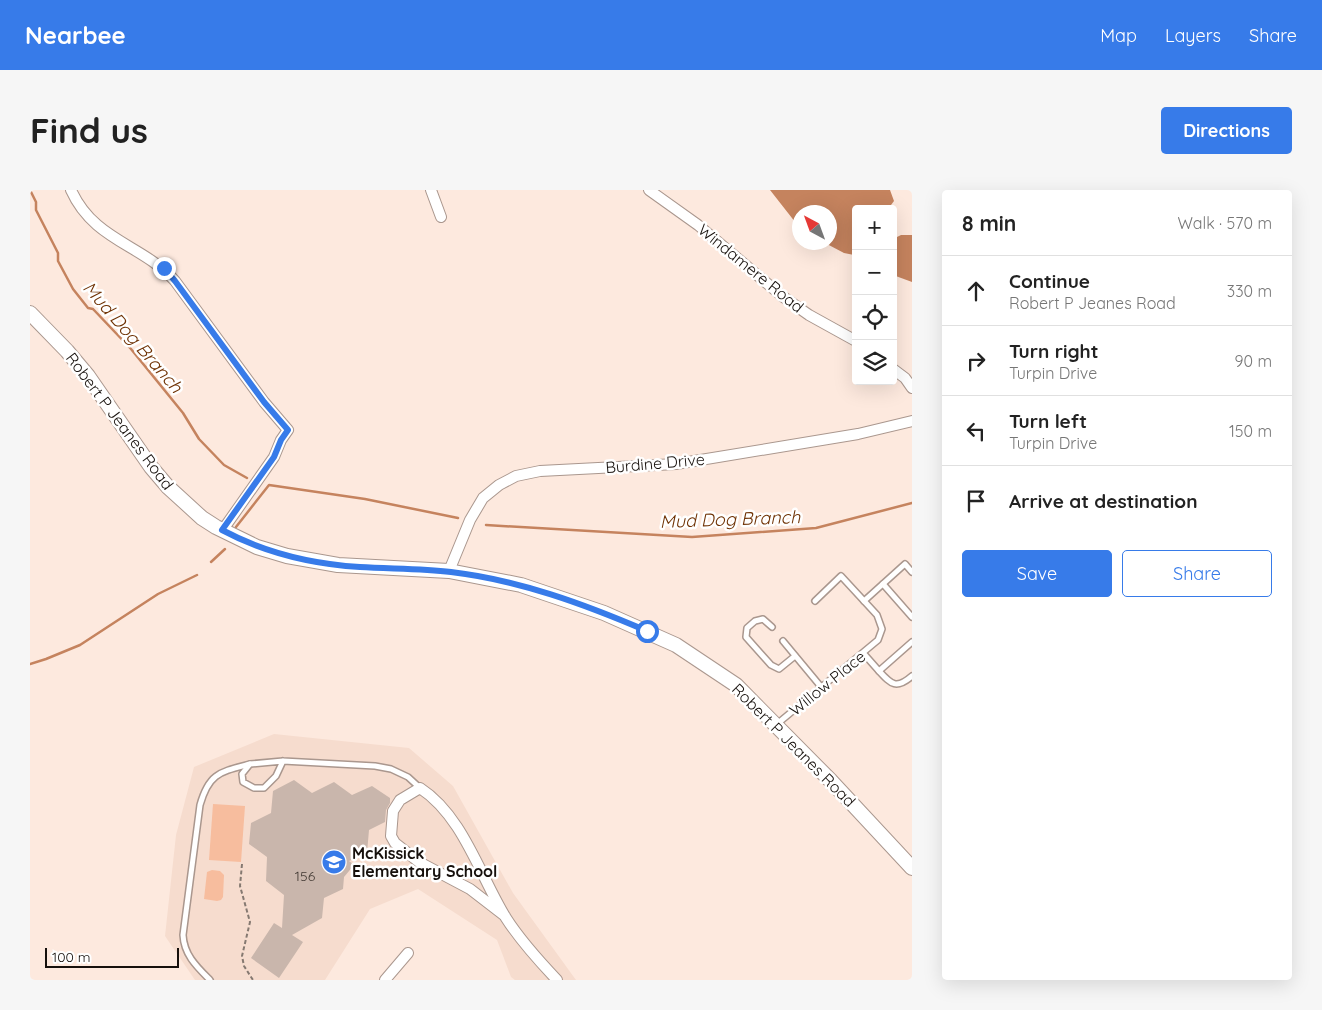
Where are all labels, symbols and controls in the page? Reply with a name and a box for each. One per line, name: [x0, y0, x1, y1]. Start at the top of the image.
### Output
text: Nearbee: [25, 20, 126, 50]
text: Map: [1100, 24, 1137, 47]
text: Layers: [1165, 24, 1221, 47]
text: Share: [1249, 24, 1297, 47]
button: Directions: [1161, 107, 1292, 154]
text: Find us: [30, 108, 148, 152]
north arrow: [792, 205, 837, 250]
map controls: [852, 205, 897, 385]
button: +: [852, 205, 897, 250]
text: 8 min: [962, 210, 1016, 236]
text: Walk · 570 m: [1177, 213, 1272, 233]
street label: Windamere Road: [694, 219, 808, 317]
button: −: [852, 250, 897, 295]
route end: [153, 257, 176, 280]
text: Continue: [1009, 269, 1090, 293]
water label: Mud Dog Branch: [78, 276, 188, 398]
icon: ahead: [962, 277, 990, 305]
text: 330 m: [1227, 281, 1272, 301]
text: Robert P Jeanes Road: [1009, 293, 1176, 313]
button: locate: [852, 295, 897, 340]
text: Turn right: [1009, 339, 1098, 363]
button: layers: [852, 340, 897, 385]
icon: right: [962, 347, 990, 375]
street label: Robert P Jeanes Road: [62, 348, 178, 494]
text: 90 m: [1235, 351, 1272, 371]
text: Turpin Drive: [1009, 363, 1097, 383]
text: Turn left: [1009, 409, 1087, 433]
icon: left: [962, 417, 990, 445]
text: 150 m: [1229, 421, 1272, 441]
text: Turpin Drive: [1009, 433, 1097, 453]
street label: Burdine Drive: [605, 449, 705, 477]
icon: arrive: [962, 487, 990, 515]
text: Arrive at destination: [1009, 489, 1198, 513]
water label: Mud Dog Branch: [659, 505, 801, 533]
button: Save: [962, 550, 1112, 597]
button: Share: [1122, 550, 1272, 597]
route start: [636, 620, 659, 643]
street label: Willow Place: [785, 646, 869, 720]
street label: Robert P Jeanes Road: [728, 679, 860, 811]
place label: McKissick Elementary School: [352, 843, 497, 881]
school or university icon: McKissick Elementary School: [321, 849, 347, 875]
house number: 156: [295, 867, 316, 885]
scale bar: [45, 945, 179, 968]
text: 100 m: [52, 948, 90, 966]

